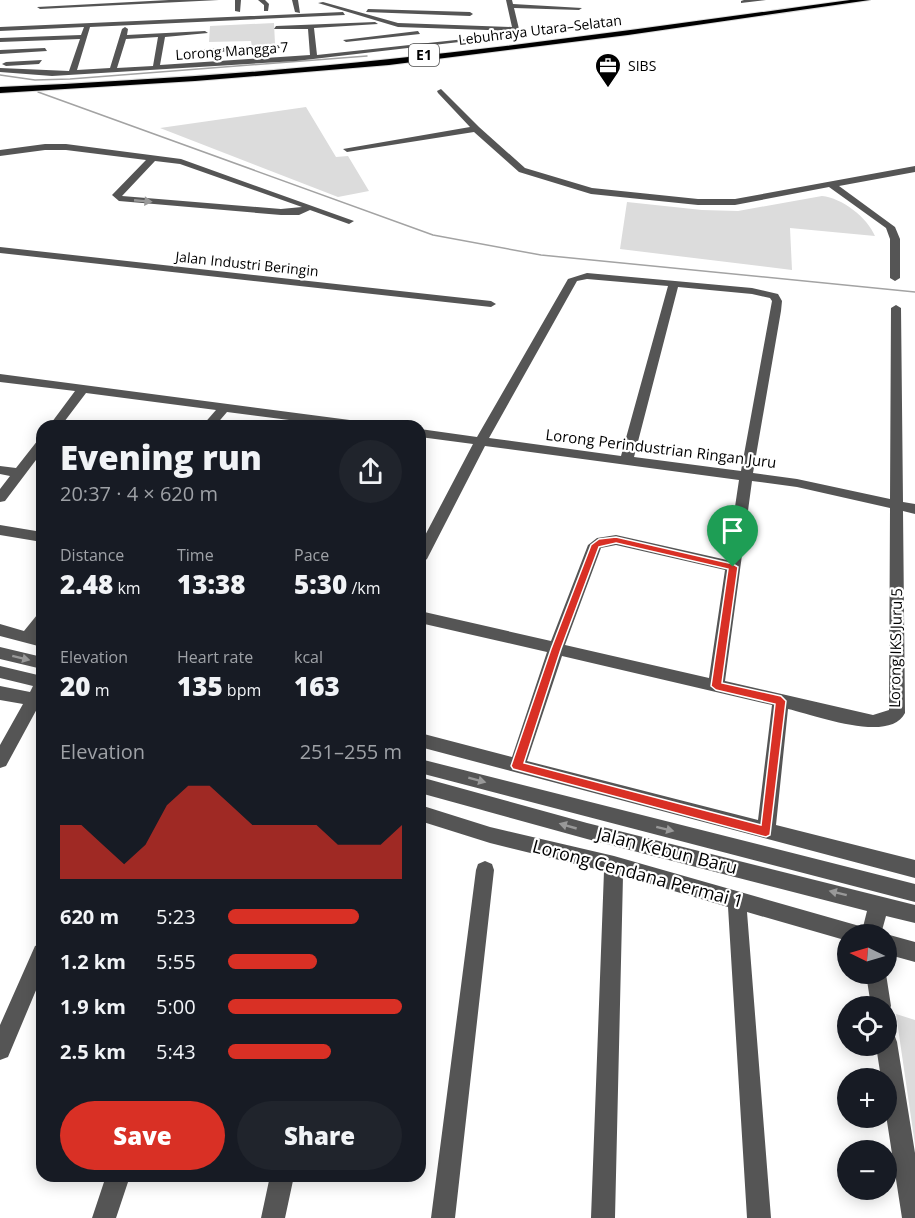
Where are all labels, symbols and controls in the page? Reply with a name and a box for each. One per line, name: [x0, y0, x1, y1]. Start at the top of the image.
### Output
street label: Lebuhraya Utara–Selatan: [457, 10, 623, 49]
street label: Lorong Mangga 7: [175, 37, 289, 64]
road number: E1: [409, 44, 439, 66]
office icon: SIBS: [593, 51, 623, 89]
place label: SIBS: [628, 56, 656, 75]
one-way arrow: [134, 196, 153, 206]
street label: Jalan Industri Beringin: [173, 246, 320, 280]
street label: Lorong Perindustrian Ringan Juru: [545, 424, 778, 472]
text: Evening run: [60, 435, 262, 480]
button: share: [339, 440, 402, 503]
text: 20:37 · 4 × 620 m: [60, 480, 218, 507]
pin: [707, 505, 758, 567]
icon: arrive: [716, 514, 749, 547]
text: Distance: [60, 544, 124, 566]
text: Time: [177, 544, 214, 566]
text: Pace: [294, 544, 329, 566]
text: 2.48: [60, 566, 113, 602]
text: 13:38: [177, 566, 245, 602]
text: 5:30: [294, 566, 347, 602]
text: km: [113, 577, 141, 599]
text: /km: [347, 577, 380, 599]
street label: Lorong IKS Juru 5: [884, 588, 906, 708]
text: Elevation: [60, 646, 128, 668]
text: Heart rate: [177, 646, 253, 668]
text: kcal: [294, 646, 323, 668]
one-way arrow: [12, 654, 30, 664]
text: 20: [60, 668, 90, 704]
text: 135: [177, 668, 223, 704]
text: 163: [294, 668, 340, 704]
text: m: [90, 679, 109, 701]
text: bpm: [223, 679, 261, 701]
text: Elevation: [60, 738, 145, 765]
text: 251–255 m: [300, 738, 402, 765]
one-way arrow: [467, 776, 486, 786]
street label: Jalan Kebun Baru: [593, 820, 740, 879]
one-way arrow: [558, 821, 576, 830]
one-way arrow: [656, 824, 675, 834]
street label: Lorong Cendana Permai 1: [530, 833, 746, 913]
one-way arrow: [829, 888, 847, 898]
text: 620 m: [60, 903, 119, 930]
text: 5:23: [156, 903, 196, 930]
north arrow: [837, 924, 897, 984]
map controls: [837, 924, 897, 1200]
text: 1.2 km: [60, 948, 126, 975]
text: 5:55: [156, 948, 196, 975]
text: 1.9 km: [60, 993, 126, 1020]
text: 5:00: [156, 993, 196, 1020]
button: locate: [837, 996, 897, 1056]
text: 2.5 km: [60, 1038, 126, 1065]
text: 5:43: [156, 1038, 196, 1065]
button: +: [837, 1068, 897, 1128]
button: Save: [60, 1101, 225, 1170]
button: Share: [237, 1101, 402, 1170]
button: −: [837, 1140, 897, 1200]

